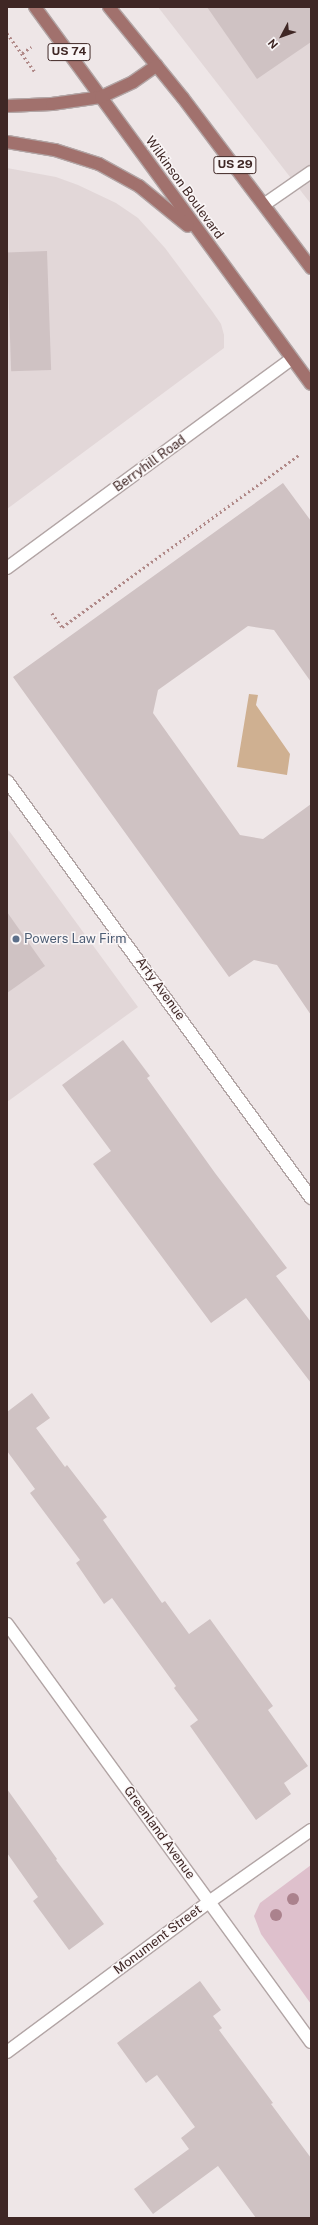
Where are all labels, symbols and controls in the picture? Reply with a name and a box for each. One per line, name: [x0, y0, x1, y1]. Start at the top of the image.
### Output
north arrow: [262, 16, 302, 56]
text: N: [266, 37, 280, 51]
road number: US 74: [47, 42, 91, 62]
street label: Wilkinson Boulevard: [142, 134, 226, 242]
road number: US 29: [213, 155, 257, 175]
street label: Berryhill Road: [111, 432, 189, 496]
place label: Powers Law Firm: [24, 931, 126, 947]
marker: Powers Law Firm: [11, 934, 21, 944]
street label: Arty Avenue: [132, 955, 188, 1023]
street label: Greenland Avenue: [120, 1784, 198, 1882]
street label: Monument Street: [111, 1902, 205, 1978]

